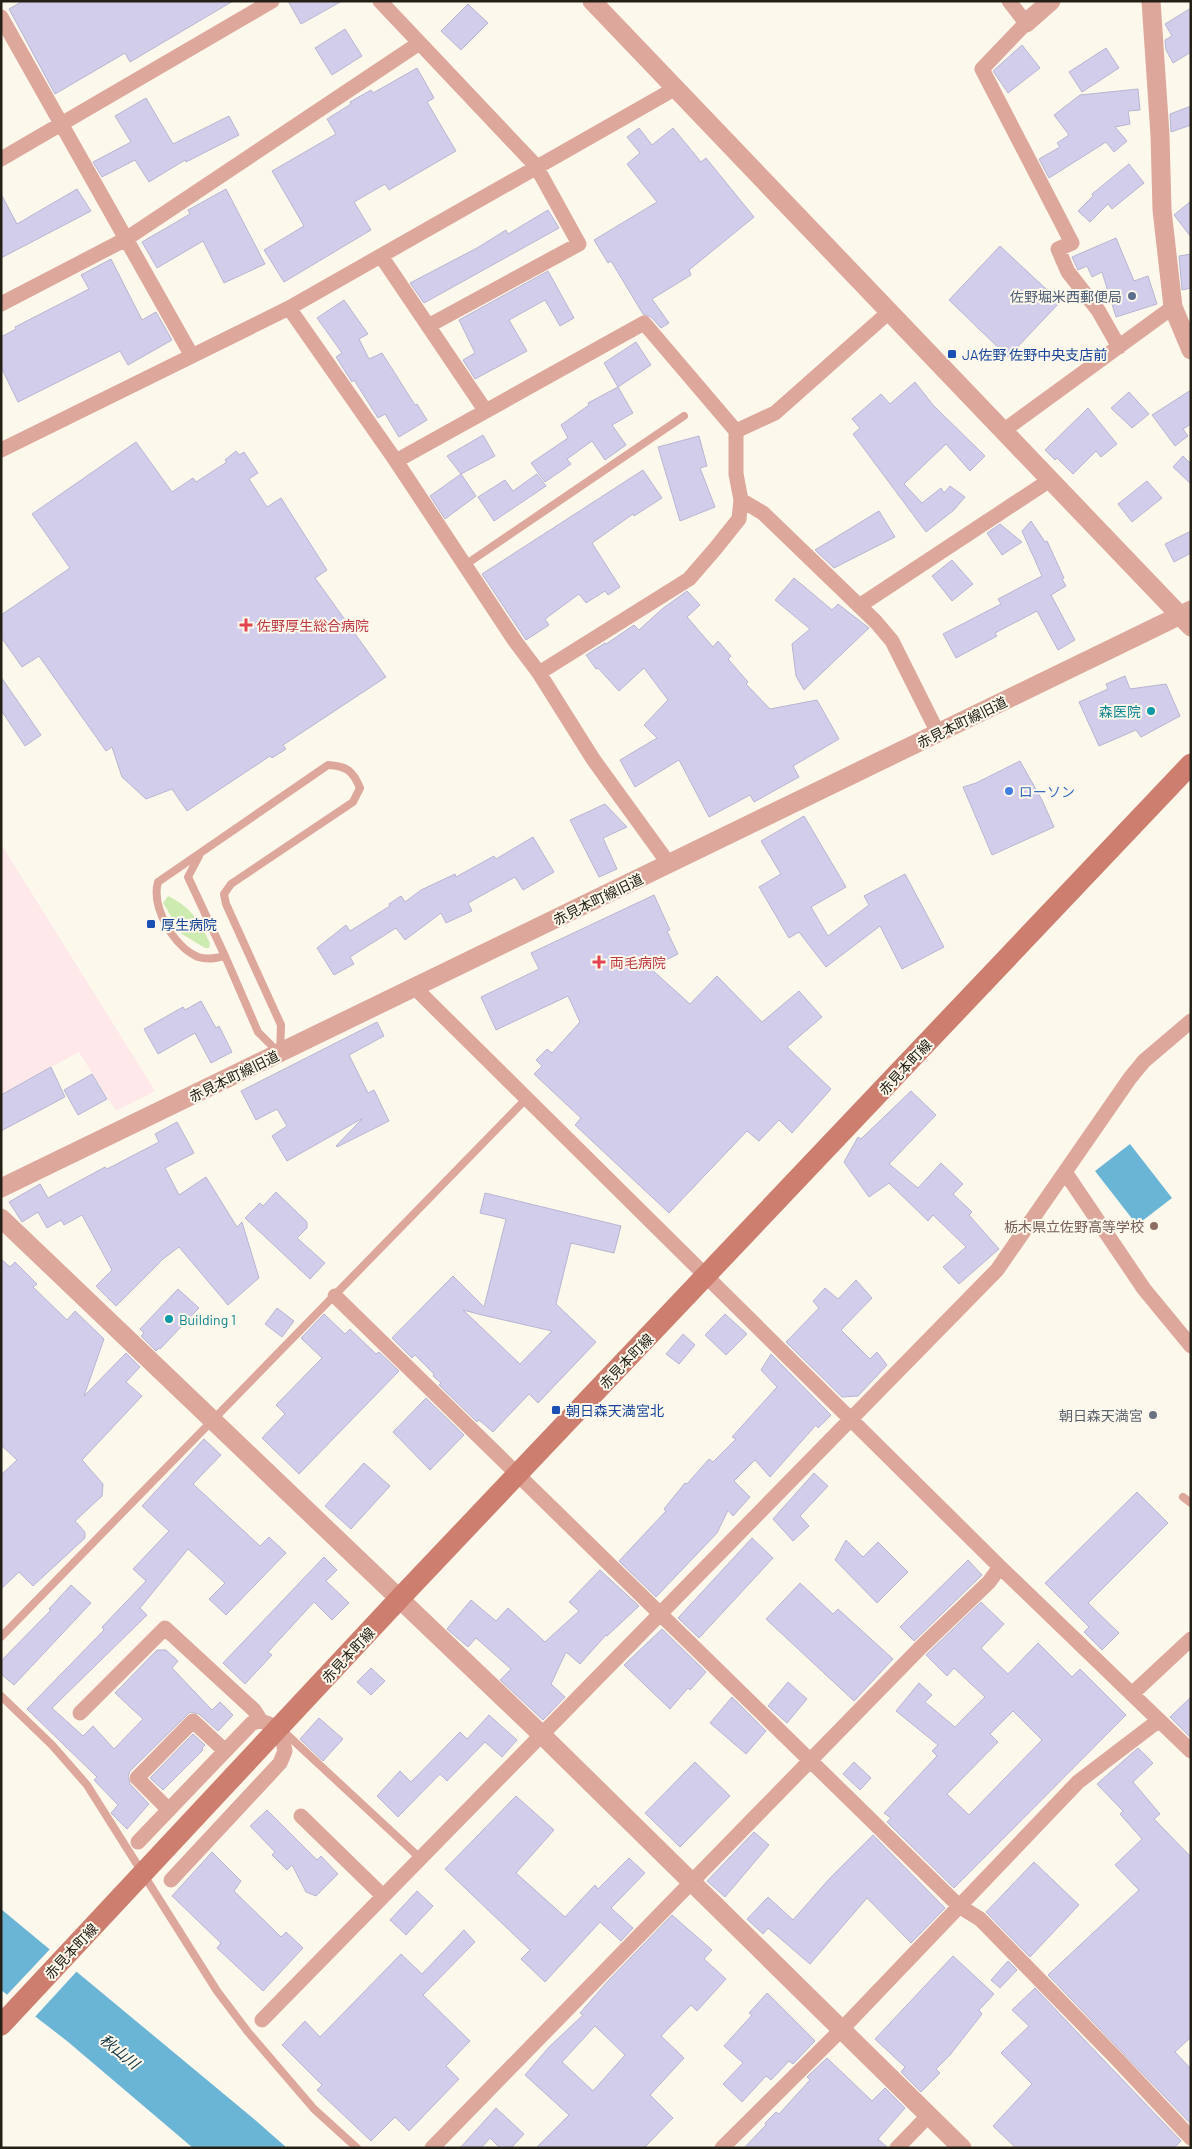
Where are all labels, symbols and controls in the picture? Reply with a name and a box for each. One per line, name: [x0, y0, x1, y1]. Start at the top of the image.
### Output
place label: 佐野堀米西郵便局: [1010, 288, 1122, 305]
marker: 佐野堀米西郵便局: [1126, 290, 1138, 302]
place label: JA佐野 佐野中央支店前: [962, 346, 1107, 363]
marker: JA佐野 佐野中央支店前: [946, 348, 958, 360]
place label: 佐野厚生総合病院: [257, 617, 369, 634]
marker: 佐野厚生総合病院: [239, 618, 253, 632]
street label: 赤見本町線旧道: [914, 693, 1010, 751]
place label: 森医院: [1099, 703, 1141, 720]
marker: 森医院: [1145, 705, 1157, 717]
place label: ローソン: [1019, 783, 1075, 800]
marker: ローソン: [1003, 785, 1015, 797]
street label: 赤見本町線旧道: [550, 870, 646, 928]
place label: 厚生病院: [161, 916, 217, 933]
marker: 厚生病院: [145, 918, 157, 930]
place label: 両毛病院: [610, 954, 666, 971]
marker: 両毛病院: [592, 955, 606, 969]
street label: 赤見本町線: [875, 1036, 935, 1098]
street label: 赤見本町線旧道: [186, 1047, 282, 1105]
place label: 栃木県立佐野高等学校: [1004, 1218, 1144, 1235]
marker: 栃木県立佐野高等学校: [1148, 1220, 1160, 1232]
place label: Building 1: [179, 1311, 236, 1328]
marker: Building 1: [163, 1313, 175, 1325]
street label: 赤見本町線: [596, 1330, 656, 1392]
place label: 朝日森天満宮北: [566, 1402, 664, 1419]
marker: 朝日森天満宮北: [550, 1404, 562, 1416]
place label: 朝日森天満宮: [1059, 1407, 1143, 1424]
marker: 朝日森天満宮: [1147, 1409, 1159, 1421]
street label: 赤見本町線: [318, 1624, 378, 1686]
street label: 赤見本町線: [41, 1920, 101, 1982]
water label: 秋山川: [97, 2030, 145, 2073]

